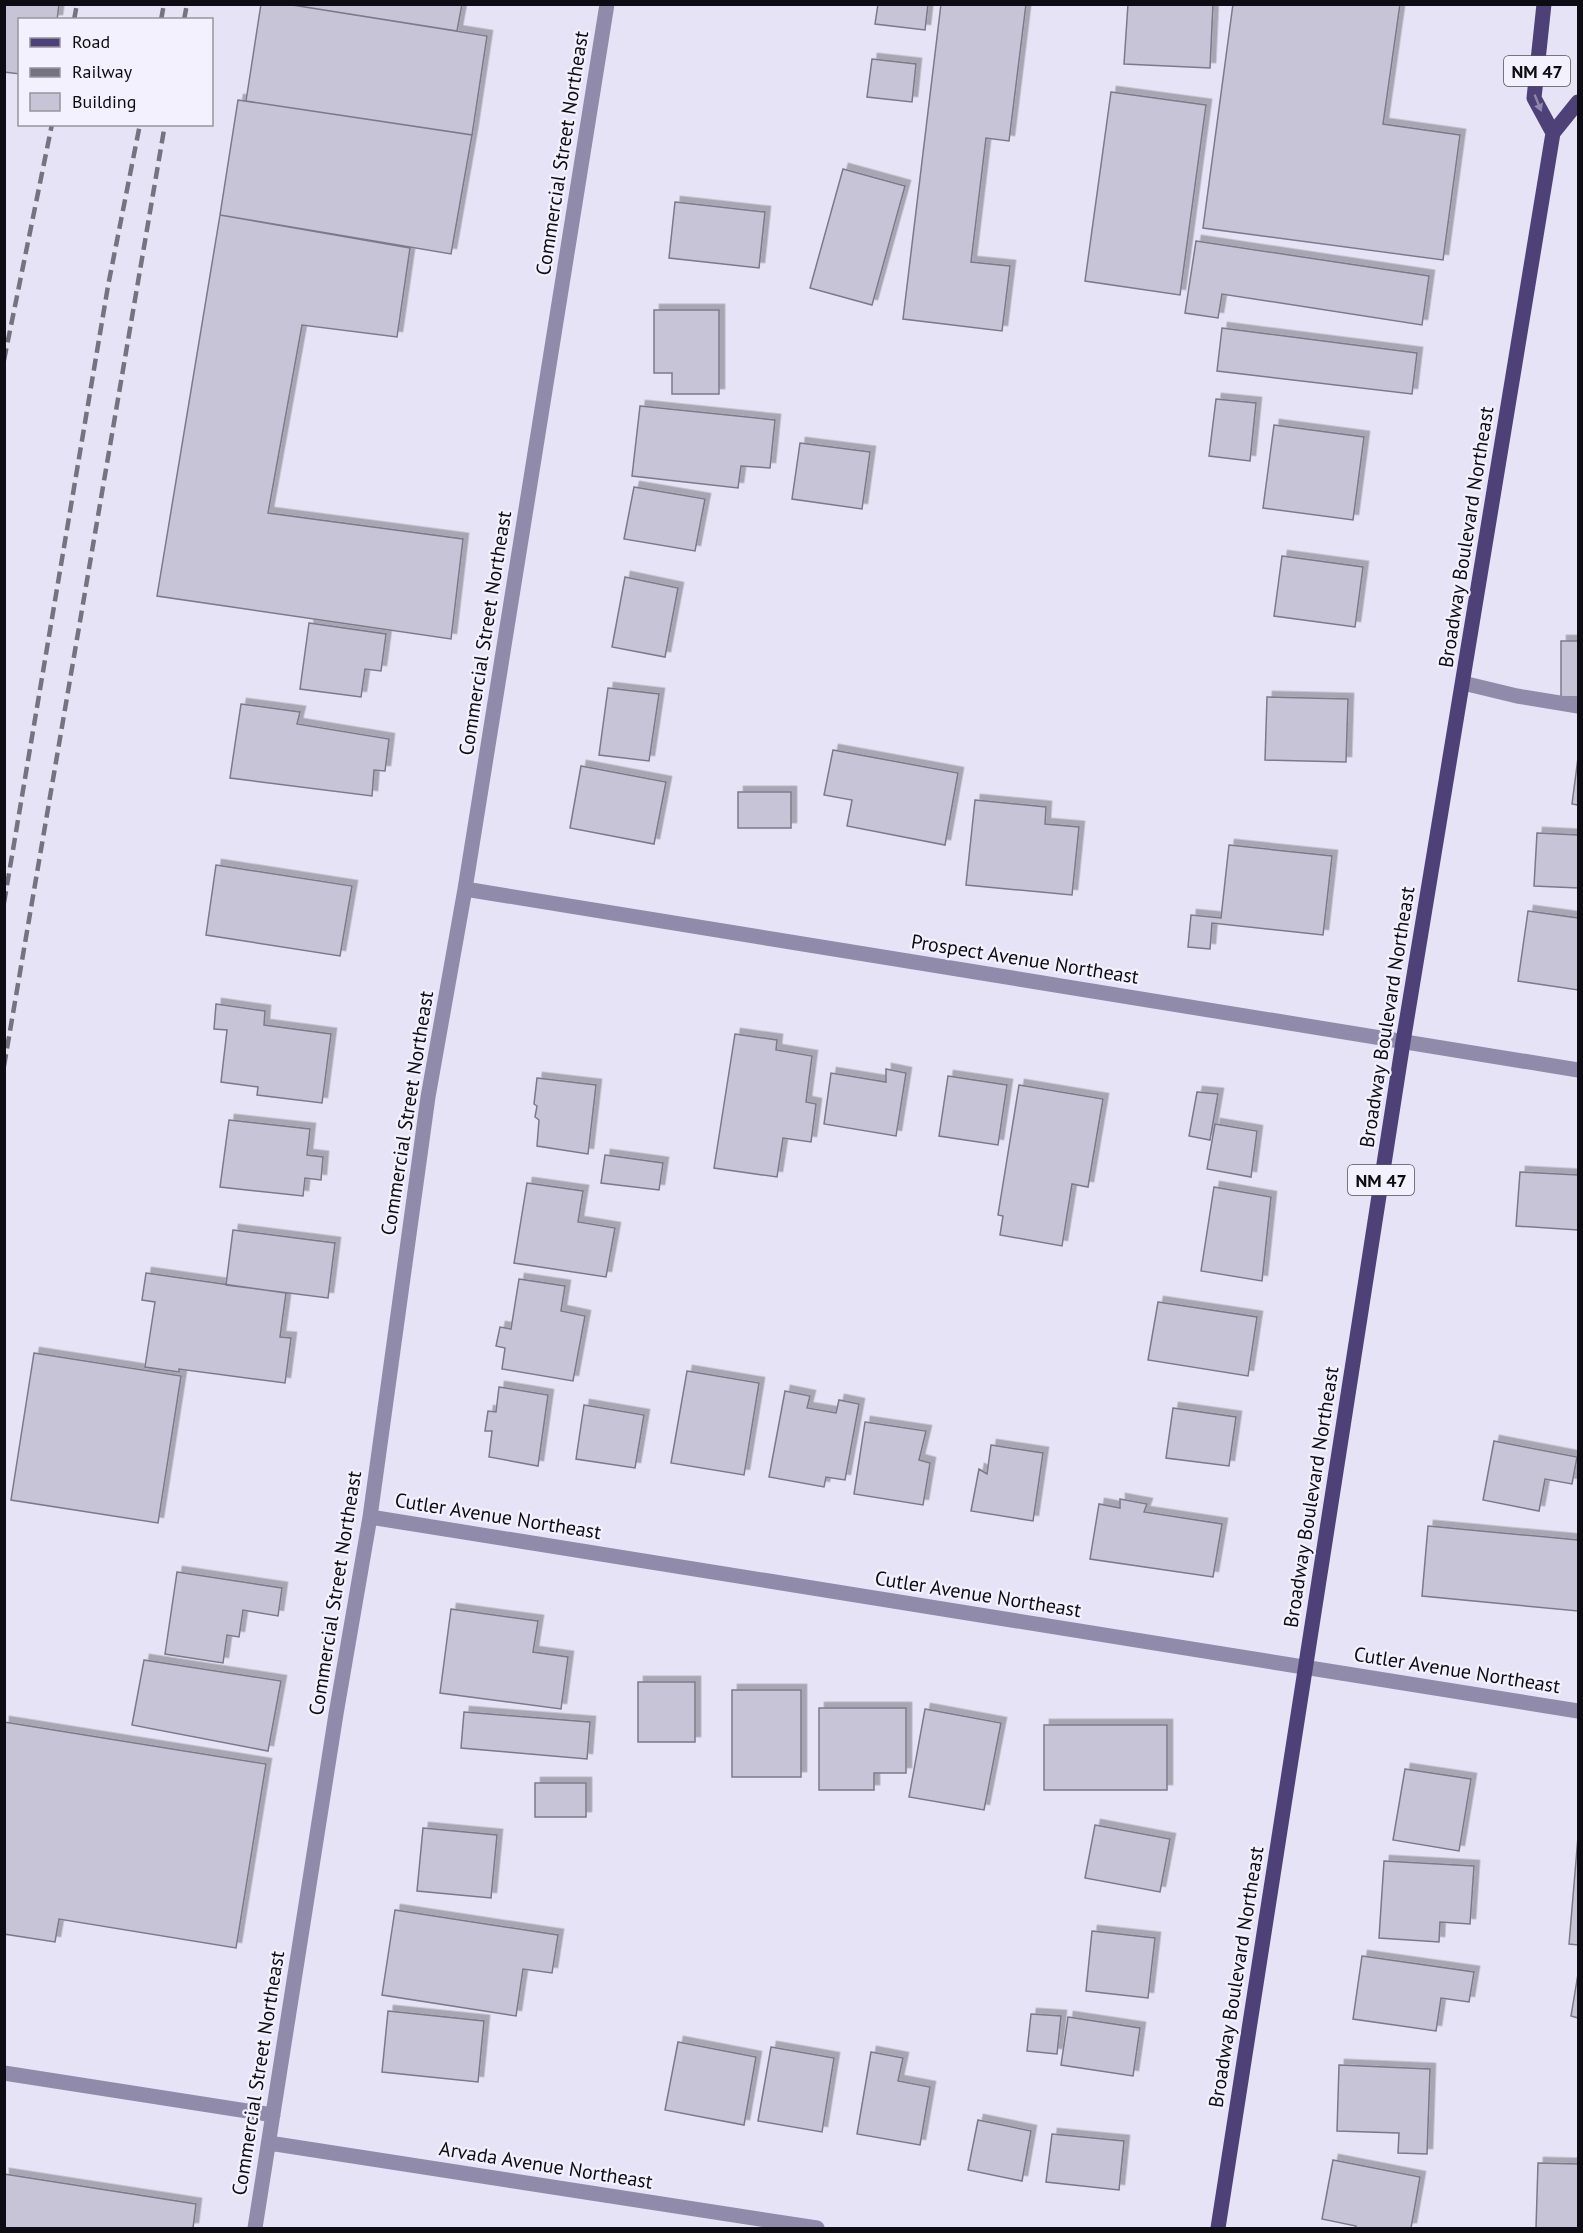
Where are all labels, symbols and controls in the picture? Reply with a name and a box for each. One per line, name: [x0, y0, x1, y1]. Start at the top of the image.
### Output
legend: [18, 18, 213, 126]
street label: Commercial Street Northeast: [530, 29, 594, 277]
text: Road: [72, 30, 110, 53]
road number: NM 47: [1504, 56, 1570, 86]
text: Railway: [72, 60, 133, 83]
text: Building: [72, 90, 136, 113]
one-way arrow: [1533, 95, 1543, 113]
street label: Broadway Boulevard Northeast: [1432, 404, 1500, 670]
street label: Commercial Street Northeast: [453, 509, 517, 757]
street label: Broadway Boulevard Northeast: [1353, 884, 1421, 1150]
street label: Prospect Avenue Northeast: [909, 928, 1141, 990]
street label: Commercial Street Northeast: [375, 989, 439, 1237]
road number: NM 47: [1348, 1165, 1414, 1195]
street label: Broadway Boulevard Northeast: [1277, 1364, 1345, 1630]
street label: Commercial Street Northeast: [303, 1469, 367, 1717]
street label: Cutler Avenue Northeast: [393, 1487, 603, 1545]
street label: Cutler Avenue Northeast: [873, 1565, 1083, 1623]
street label: Cutler Avenue Northeast: [1352, 1641, 1562, 1699]
street label: Broadway Boulevard Northeast: [1202, 1844, 1270, 2110]
street label: Commercial Street Northeast: [226, 1949, 290, 2197]
street label: Arvada Avenue Northeast: [437, 2135, 655, 2195]

